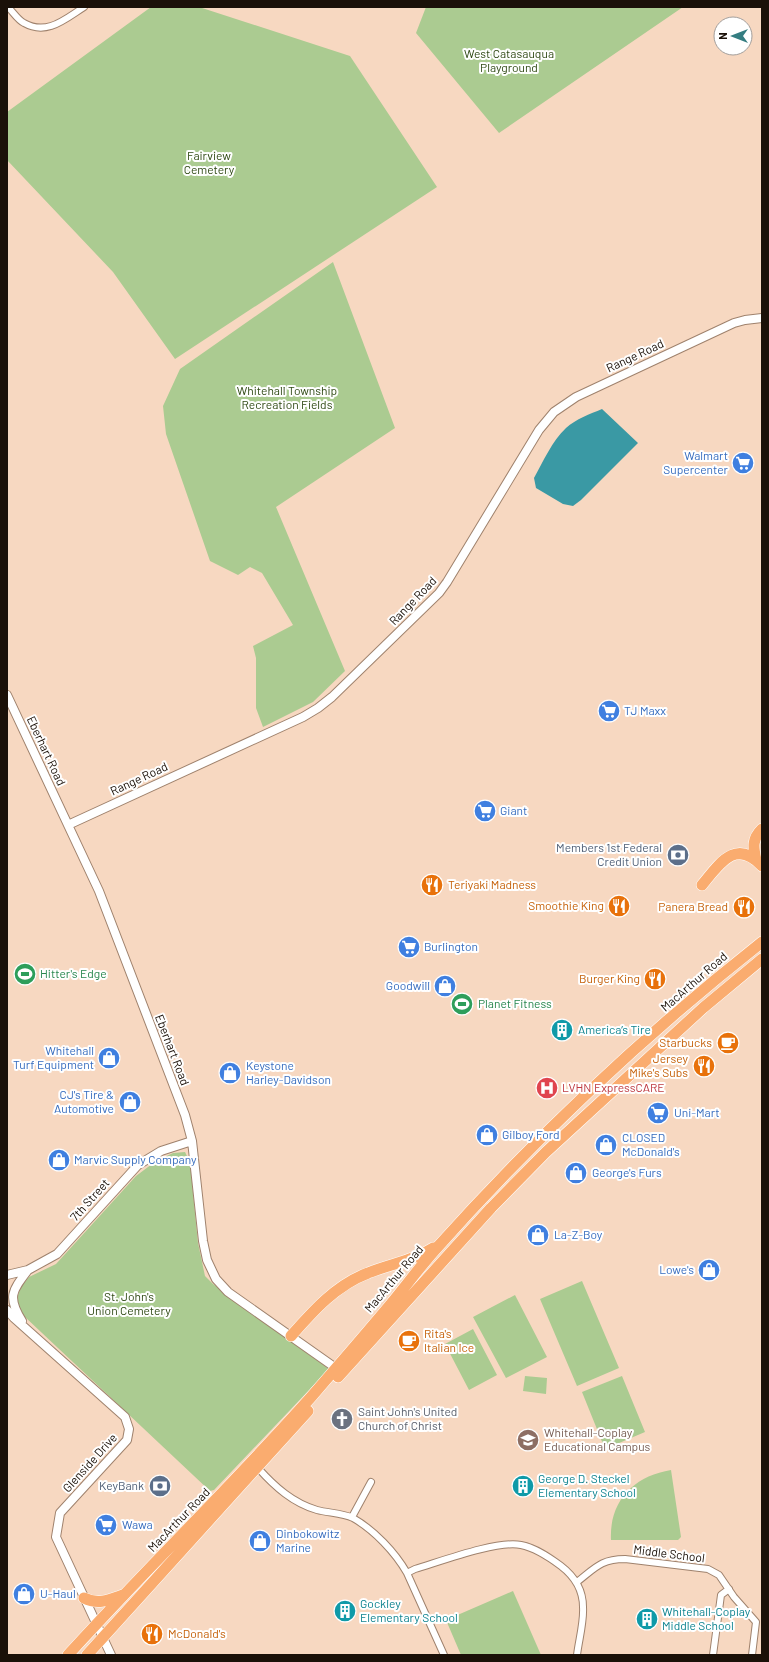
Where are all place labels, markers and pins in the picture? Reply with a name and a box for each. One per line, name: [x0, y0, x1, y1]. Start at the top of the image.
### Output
place label: Walmart Supercenter: [663, 448, 729, 476]
supermarket icon: Walmart Supercenter: [730, 450, 756, 476]
supermarket icon: TJ Maxx: [596, 698, 622, 724]
place label: TJ Maxx: [624, 703, 666, 717]
supermarket icon: Giant: [472, 798, 498, 824]
place label: Giant: [500, 803, 527, 817]
place label: Members 1st Federal Credit Union: [556, 840, 662, 868]
bank icon: Members 1st Federal Credit Union: [665, 842, 691, 868]
restaurant icon: Teriyaki Madness: [419, 872, 445, 898]
place label: Teriyaki Madness: [448, 877, 536, 891]
restaurant icon: Smoothie King: [606, 893, 632, 919]
restaurant icon: Panera Bread: [731, 894, 757, 920]
place label: Smoothie King: [528, 898, 604, 912]
place label: Panera Bread: [658, 899, 728, 913]
supermarket icon: Burlington: [396, 934, 422, 960]
place label: Burlington: [424, 939, 478, 953]
sports icon: Hitter's Edge: [12, 961, 38, 987]
place label: Hitter's Edge: [40, 966, 107, 980]
restaurant icon: Burger King: [642, 966, 668, 992]
place label: Burger King: [579, 971, 640, 985]
shop icon: Goodwill: [432, 973, 458, 999]
place label: Goodwill: [386, 978, 430, 992]
sports icon: Planet Fitness: [449, 991, 475, 1017]
place label: Planet Fitness: [478, 996, 552, 1010]
building icon: America’s Tire: [549, 1017, 575, 1043]
place label: America’s Tire: [578, 1022, 651, 1036]
cafe icon: Starbucks: [715, 1030, 741, 1056]
place label: Starbucks: [659, 1035, 712, 1049]
place label: Whitehall Turf Equipment: [13, 1043, 94, 1071]
shop icon: Whitehall Turf Equipment: [96, 1045, 122, 1071]
place label: Jersey Mike's Subs: [629, 1051, 688, 1079]
restaurant icon: Jersey Mike's Subs: [691, 1053, 717, 1079]
place label: Keystone Harley-Davidson: [246, 1058, 331, 1086]
shop icon: Keystone Harley-Davidson: [217, 1060, 243, 1086]
hospital icon: LVHN ExpressCARE: [534, 1075, 560, 1101]
place label: LVHN ExpressCARE: [562, 1080, 665, 1094]
place label: CJ's Tire & Automotive: [54, 1087, 114, 1115]
shop icon: CJ's Tire & Automotive: [117, 1089, 143, 1115]
supermarket icon: Uni-Mart: [645, 1100, 671, 1126]
place label: Uni-Mart: [674, 1105, 720, 1119]
shop icon: Gilboy Ford: [474, 1122, 500, 1148]
place label: Gilboy Ford: [502, 1127, 560, 1141]
place label: CLOSED McDonald's: [622, 1130, 680, 1158]
shop icon: CLOSED McDonald's: [593, 1132, 619, 1158]
shop icon: Marvic Supply Company: [46, 1147, 72, 1173]
place label: Marvic Supply Company: [74, 1152, 197, 1166]
shop icon: George's Furs: [563, 1160, 589, 1186]
place label: George's Furs: [592, 1165, 662, 1179]
shop icon: La-Z-Boy: [525, 1222, 551, 1248]
place label: La-Z-Boy: [554, 1227, 603, 1241]
shop icon: Lowe's: [696, 1257, 722, 1283]
place label: Lowe's: [659, 1262, 694, 1276]
place label: Rita's Italian Ice: [424, 1326, 474, 1354]
cafe icon: Rita's Italian Ice: [396, 1328, 422, 1354]
place label: Saint John's United Church of Christ: [358, 1404, 457, 1432]
church icon: Saint John's United Church of Christ: [329, 1406, 355, 1432]
place label: Whitehall-Coplay Educational Campus: [544, 1425, 651, 1453]
school or university icon: Whitehall-Coplay Educational Campus: [515, 1427, 541, 1453]
place label: George D. Steckel Elementary School: [538, 1471, 636, 1499]
bank icon: KeyBank: [147, 1473, 173, 1499]
building icon: George D. Steckel Elementary School: [510, 1473, 536, 1499]
place label: KeyBank: [99, 1478, 144, 1492]
supermarket icon: Wawa: [93, 1512, 119, 1538]
place label: Wawa: [122, 1517, 153, 1531]
place label: Dinbokowitz Marine: [276, 1526, 339, 1554]
shop icon: Dinbokowitz Marine: [247, 1528, 273, 1554]
shop icon: U-Haul: [11, 1581, 37, 1607]
place label: U-Haul: [40, 1586, 76, 1600]
place label: Gockley Elementary School: [360, 1596, 458, 1624]
building icon: Gockley Elementary School: [332, 1598, 358, 1624]
place label: Whitehall-Coplay Middle School: [662, 1604, 751, 1632]
building icon: Whitehall-Coplay Middle School: [634, 1606, 660, 1632]
restaurant icon: McDonald's: [139, 1621, 165, 1647]
place label: McDonald's: [168, 1626, 226, 1640]

